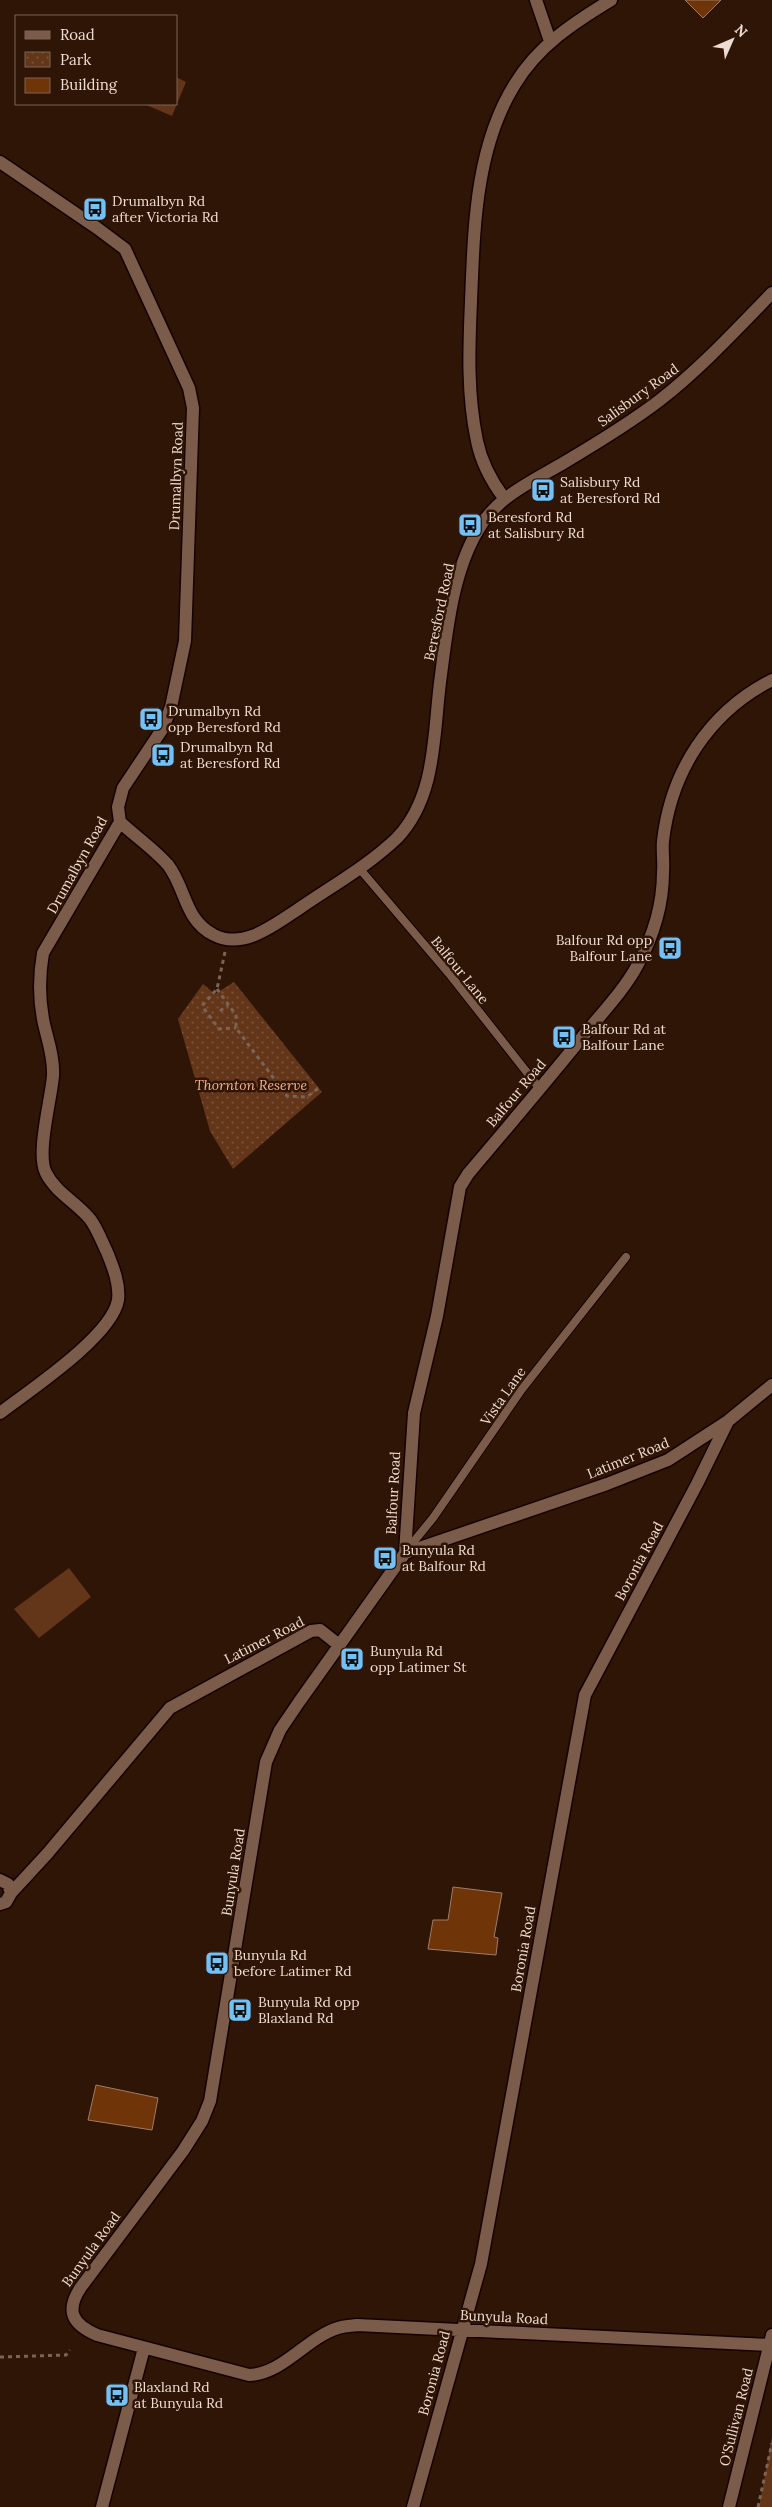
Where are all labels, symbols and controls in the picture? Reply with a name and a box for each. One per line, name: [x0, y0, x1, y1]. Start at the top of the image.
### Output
legend: [15, 15, 178, 105]
north arrow: [707, 15, 757, 65]
text: N: [731, 21, 752, 41]
text: Road: [60, 25, 95, 44]
text: Park: [60, 50, 91, 69]
text: Building: [60, 75, 118, 94]
place label: Drumalbyn Rd after Victoria Rd: [112, 192, 219, 226]
bus stop icon: Drumalbyn Rd after Victoria Rd: [82, 196, 108, 222]
street label: Salisbury Road: [594, 360, 682, 430]
street label: Drumalbyn Road: [165, 421, 187, 531]
place label: Salisbury Rd at Beresford Rd: [560, 473, 661, 507]
bus stop icon: Salisbury Rd at Beresford Rd: [530, 477, 556, 503]
place label: Beresford Rd at Salisbury Rd: [488, 508, 585, 542]
bus stop icon: Beresford Rd at Salisbury Rd: [457, 512, 483, 538]
street label: Beresford Road: [420, 561, 458, 663]
place label: Drumalbyn Rd opp Beresford Rd: [168, 702, 281, 736]
bus stop icon: Drumalbyn Rd opp Beresford Rd: [138, 706, 164, 732]
place label: Drumalbyn Rd at Beresford Rd: [180, 738, 281, 772]
bus stop icon: Drumalbyn Rd at Beresford Rd: [150, 742, 176, 768]
street label: Drumalbyn Road: [43, 813, 111, 917]
place label: Balfour Rd opp Balfour Lane: [556, 931, 652, 965]
street label: Balfour Lane: [427, 932, 493, 1008]
bus stop icon: Balfour Rd opp Balfour Lane: [657, 935, 683, 961]
place label: Balfour Rd at Balfour Lane: [582, 1020, 667, 1054]
bus stop icon: Balfour Rd at Balfour Lane: [551, 1024, 577, 1050]
street label: Balfour Road: [482, 1055, 550, 1131]
park label: Thornton Reserve: [195, 1076, 307, 1094]
street label: Vista Lane: [476, 1363, 530, 1430]
street label: Latimer Road: [584, 1433, 672, 1483]
street label: Balfour Road: [382, 1451, 404, 1535]
street label: Boronia Road: [611, 1518, 667, 1604]
place label: Bunyula Rd at Balfour Rd: [402, 1541, 486, 1575]
bus stop icon: Bunyula Rd at Balfour Rd: [372, 1545, 398, 1571]
street label: Latimer Road: [221, 1612, 307, 1668]
place label: Bunyula Rd opp Latimer St: [370, 1642, 467, 1676]
bus stop icon: Bunyula Rd opp Latimer St: [339, 1646, 365, 1672]
street label: Bunyula Road: [217, 1827, 249, 1917]
street label: Boronia Road: [507, 1905, 539, 1993]
place label: Bunyula Rd before Latimer Rd: [234, 1946, 352, 1980]
bus stop icon: Bunyula Rd before Latimer Rd: [204, 1950, 230, 1976]
place label: Bunyula Rd opp Blaxland Rd: [258, 1993, 360, 2027]
bus stop icon: Bunyula Rd opp Blaxland Rd: [227, 1997, 253, 2023]
street label: Bunyula Road: [58, 2208, 124, 2290]
street label: Bunyula Road: [459, 2306, 549, 2328]
street label: Boronia Road: [414, 2329, 454, 2417]
street label: O'Sullivan Road: [715, 2366, 757, 2468]
place label: Blaxland Rd at Bunyula Rd: [134, 2378, 223, 2412]
bus stop icon: Blaxland Rd at Bunyula Rd: [104, 2382, 130, 2408]

